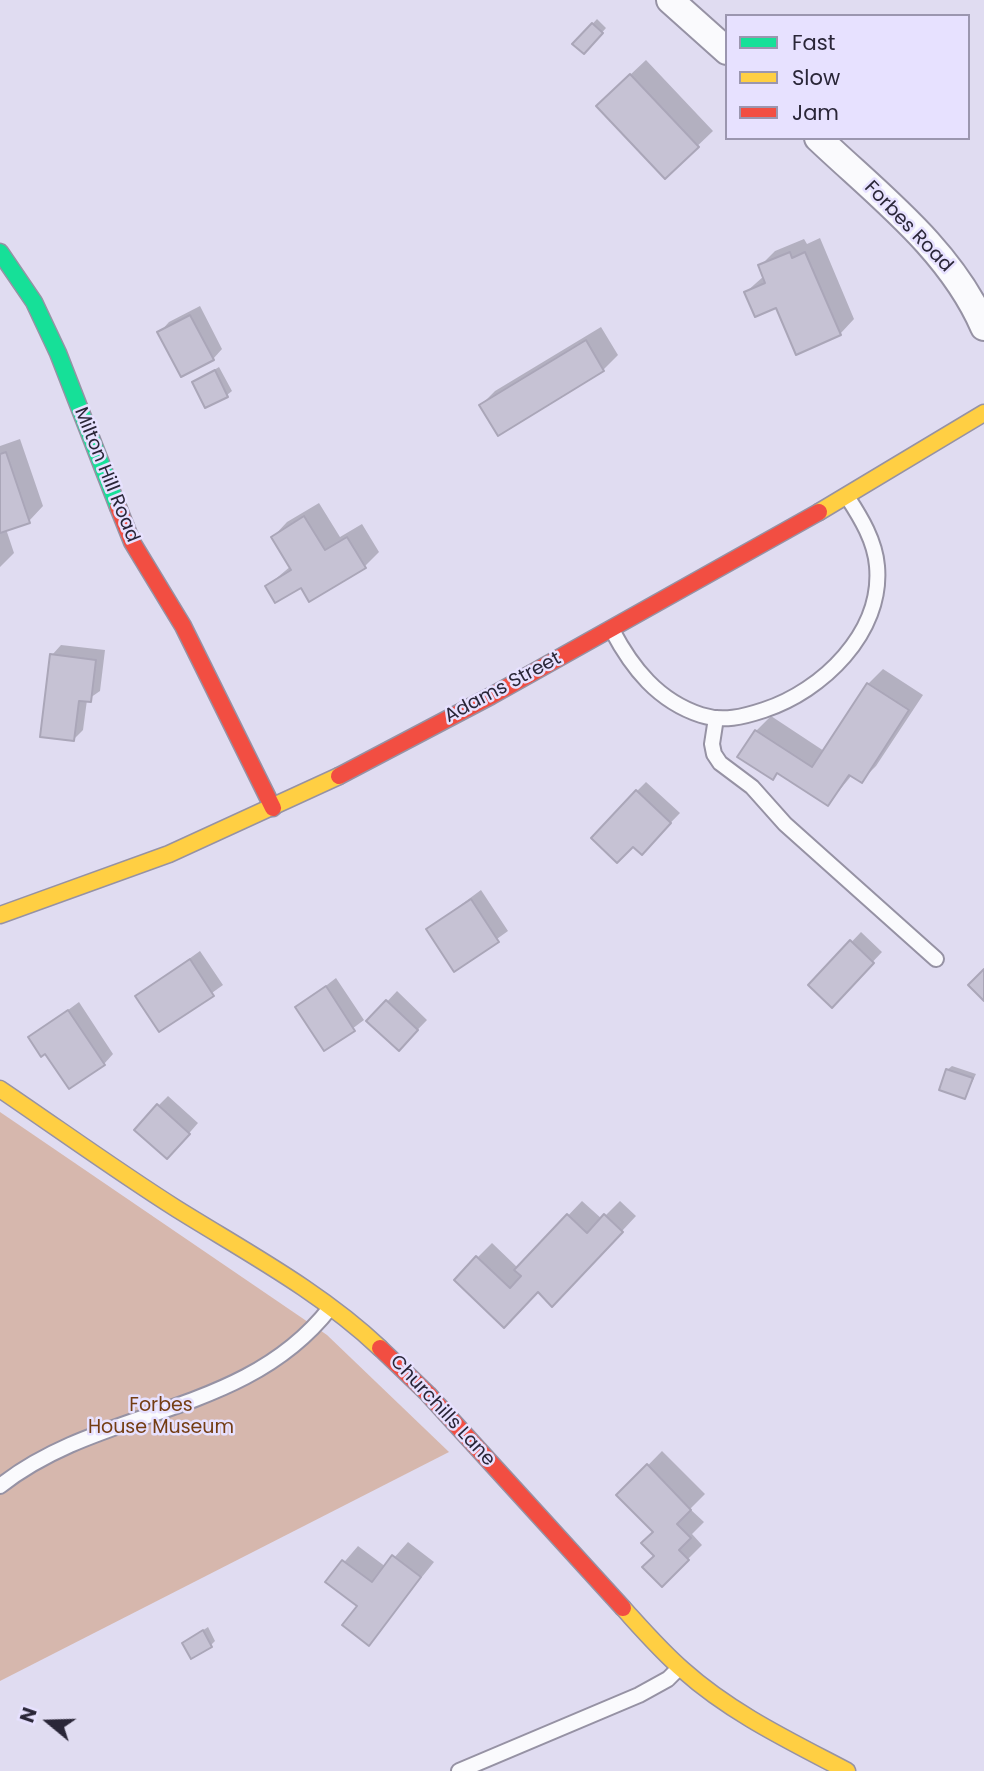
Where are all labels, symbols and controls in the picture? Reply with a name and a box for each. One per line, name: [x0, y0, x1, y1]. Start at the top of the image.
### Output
legend: [725, 14, 970, 140]
text: Fast: [792, 28, 835, 57]
text: Slow: [792, 63, 840, 92]
text: Jam: [792, 98, 839, 127]
street label: Forbes Road: [859, 177, 957, 277]
street label: Milton Hill Road: [69, 404, 143, 546]
street label: Adams Street: [441, 648, 565, 728]
street label: Churchills Lane: [385, 1351, 499, 1471]
park label: Forbes House Museum: [88, 1395, 234, 1439]
north arrow: [14, 1687, 84, 1757]
text: N: [14, 1704, 44, 1726]

